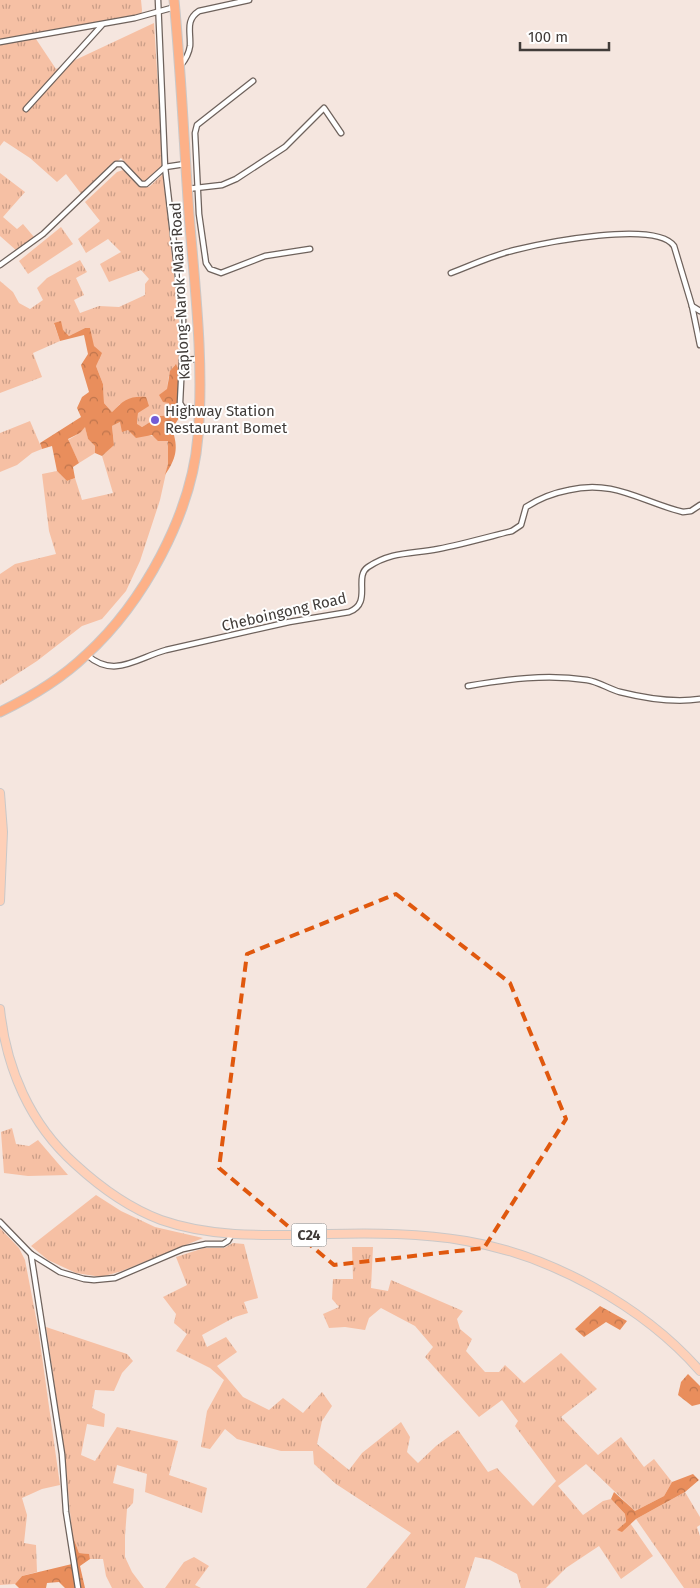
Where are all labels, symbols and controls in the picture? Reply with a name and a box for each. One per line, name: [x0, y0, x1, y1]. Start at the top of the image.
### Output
scale bar: [520, 20, 609, 52]
text: 100 m: [528, 28, 568, 46]
street label: Kaplong-Narok-Maai Road: [166, 202, 194, 380]
place label: Highway Station Restaurant Bomet: [165, 402, 288, 437]
marker: Highway Station Restaurant Bomet: [149, 414, 161, 426]
street label: Cheboingong Road: [220, 589, 348, 635]
road number: C24: [292, 1224, 326, 1246]

